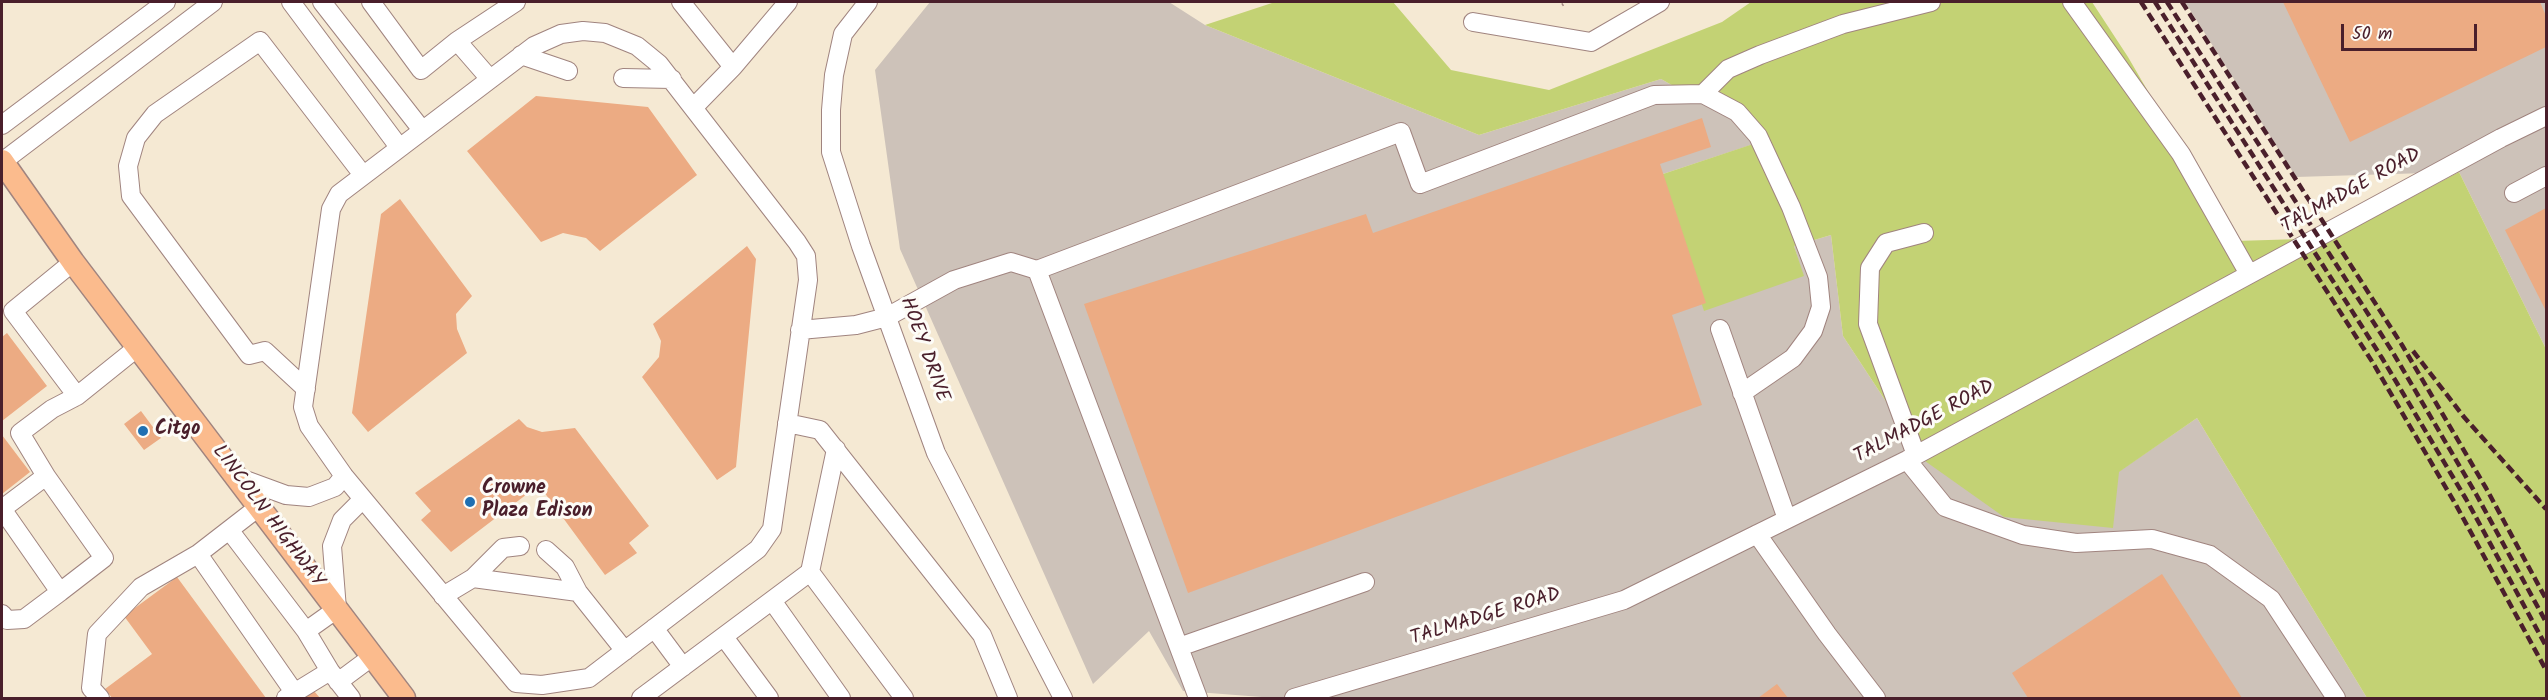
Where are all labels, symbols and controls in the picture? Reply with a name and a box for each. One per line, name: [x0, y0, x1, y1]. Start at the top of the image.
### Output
scale bar: [2344, 12, 2480, 50]
text: 50 m: [2352, 20, 2392, 49]
street label: TALMADGE ROAD: [2278, 144, 2426, 240]
street label: HOEY DRIVE: [893, 294, 953, 406]
street label: TALMADGE ROAD: [1851, 376, 1999, 470]
place label: Citgo: [155, 419, 200, 443]
marker: Citgo: [136, 424, 150, 438]
street label: LINCOLN HIGHWAY: [206, 441, 328, 593]
place label: Crowne Plaza Edison: [482, 478, 593, 525]
marker: Crowne Plaza Edison: [463, 495, 477, 509]
street label: TALMADGE ROAD: [1408, 584, 1564, 652]

